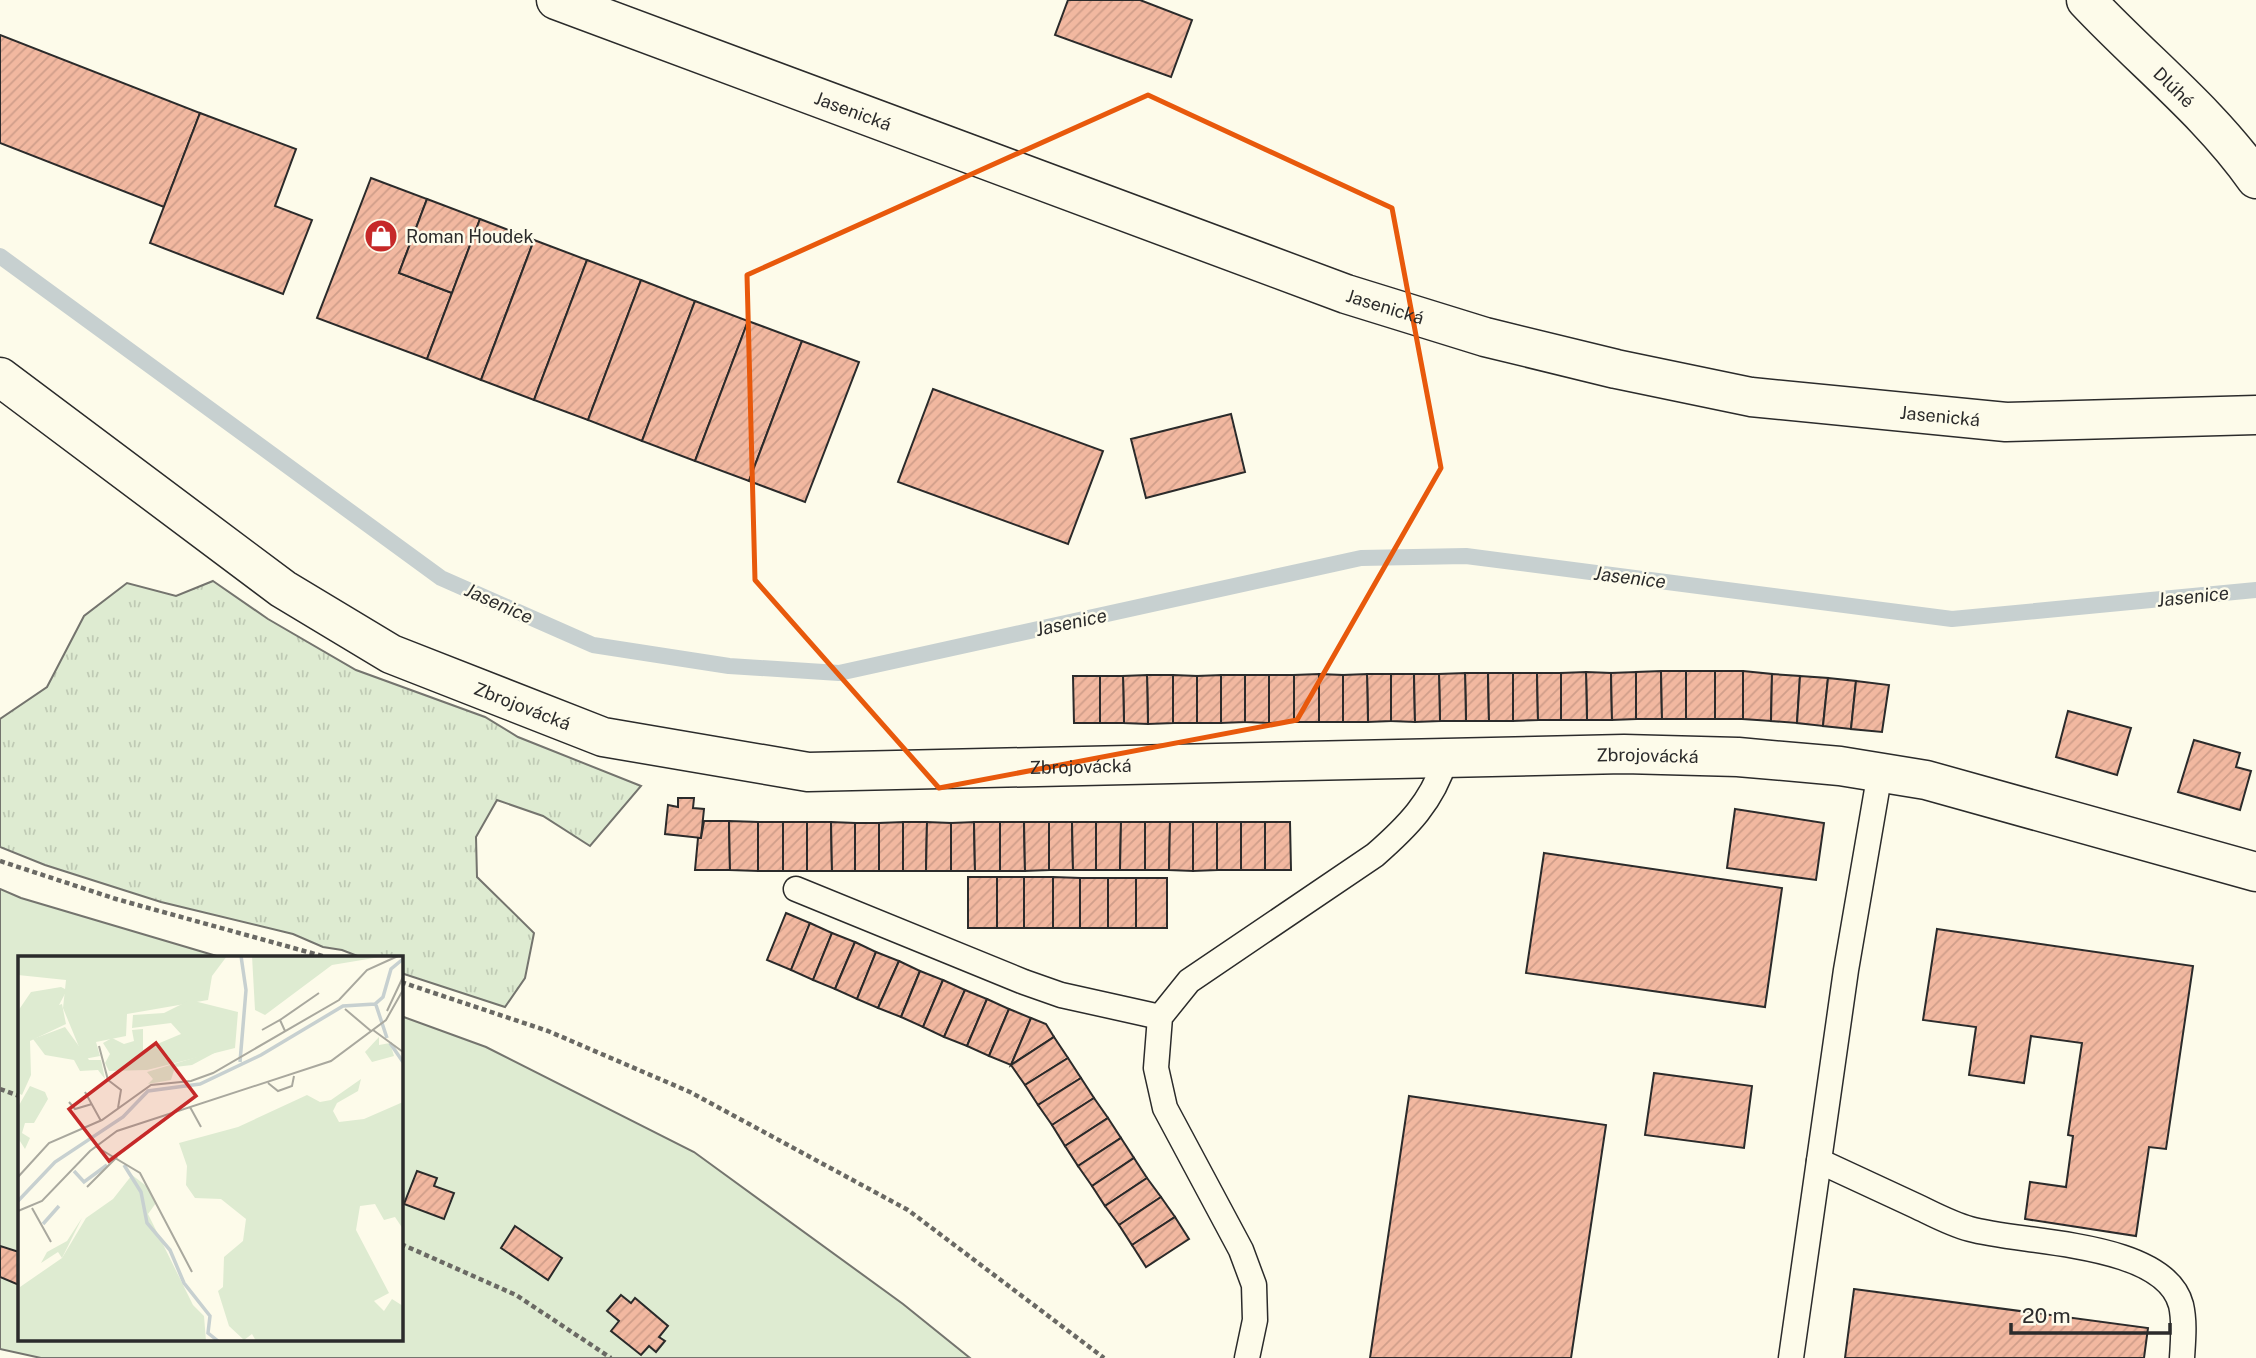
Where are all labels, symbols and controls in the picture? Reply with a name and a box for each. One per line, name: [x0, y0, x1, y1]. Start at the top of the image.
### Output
street label: Dlúhé: [2150, 62, 2199, 112]
street label: Jasenická: [812, 87, 895, 134]
shop icon: Roman Houdek: [362, 217, 400, 255]
place label: Roman Houdek: [406, 226, 534, 247]
street label: Jasenická: [1344, 284, 1427, 328]
street label: Jasenická: [1899, 401, 1981, 430]
water label: Jasenice: [1593, 562, 1667, 592]
water label: Jasenice: [462, 578, 536, 628]
water label: Jasenice: [2156, 581, 2230, 611]
water label: Jasenice: [1033, 604, 1109, 640]
street label: Zbrojovácká: [471, 677, 574, 734]
street label: Zbrojovácká: [1596, 743, 1699, 766]
street label: Zbrojovácká: [1029, 754, 1132, 778]
inset map: [18, 956, 402, 1340]
scale bar: [2011, 1292, 2170, 1336]
text: 20 m: [2022, 1303, 2071, 1328]

